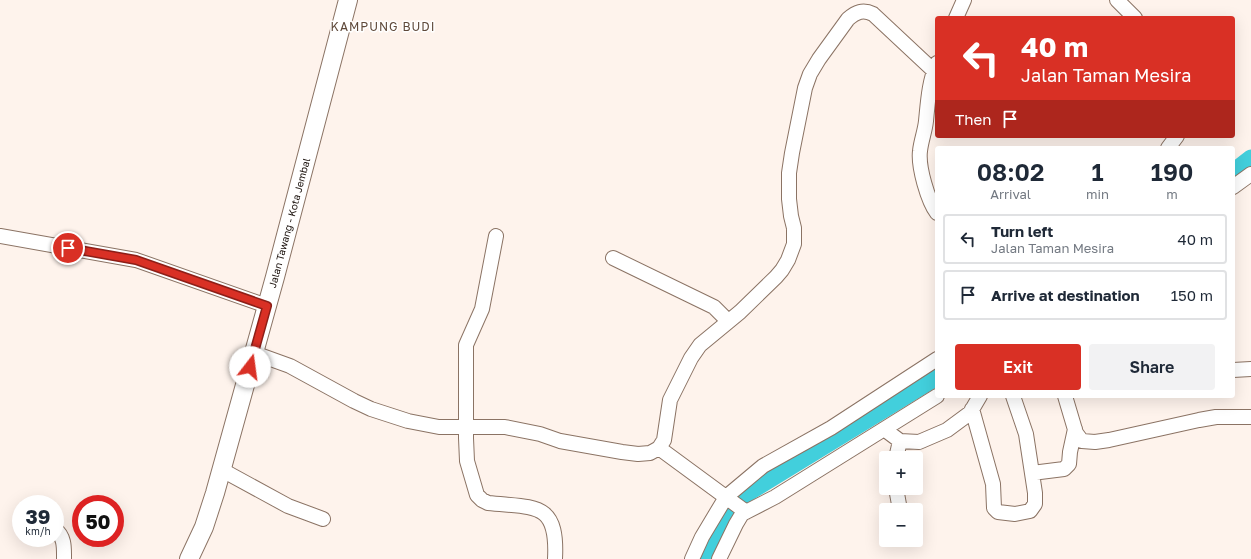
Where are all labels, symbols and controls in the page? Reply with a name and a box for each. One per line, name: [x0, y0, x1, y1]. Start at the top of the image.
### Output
district label: KAMPUNG BUDI: [330, 19, 436, 34]
text: 40 m: [1021, 30, 1088, 63]
icon: left: [955, 32, 1007, 84]
text: Jalan Taman Mesira: [1021, 64, 1191, 86]
icon: arrive: [999, 108, 1021, 130]
text: Then: [955, 110, 991, 128]
street label: Jalan Tawang - Kota Jembal: [266, 157, 312, 289]
text: 08:02: [977, 157, 1044, 186]
text: 1: [1092, 157, 1104, 186]
text: 190: [1151, 157, 1193, 186]
text: Arrival: [990, 186, 1031, 202]
text: min: [1086, 186, 1109, 202]
text: m: [1166, 186, 1178, 202]
text: Turn left: [991, 222, 1053, 240]
icon: left: [957, 228, 979, 250]
text: 40 m: [1178, 230, 1213, 248]
pin: [51, 231, 85, 265]
icon: arrive: [57, 237, 79, 259]
text: Jalan Taman Mesira: [991, 240, 1114, 256]
icon: arrive: [957, 284, 979, 306]
text: Arrive at destination: [991, 286, 1140, 304]
text: 150 m: [1171, 286, 1213, 304]
button: Exit: [955, 344, 1081, 390]
button: Share: [1089, 344, 1215, 390]
position arrow: [229, 346, 271, 388]
map controls: [879, 451, 923, 547]
button: +: [879, 451, 923, 495]
speed limit sign: 50: [72, 495, 124, 547]
button: −: [879, 503, 923, 547]
text: 39: [26, 504, 50, 528]
text: km/h: [25, 525, 51, 537]

